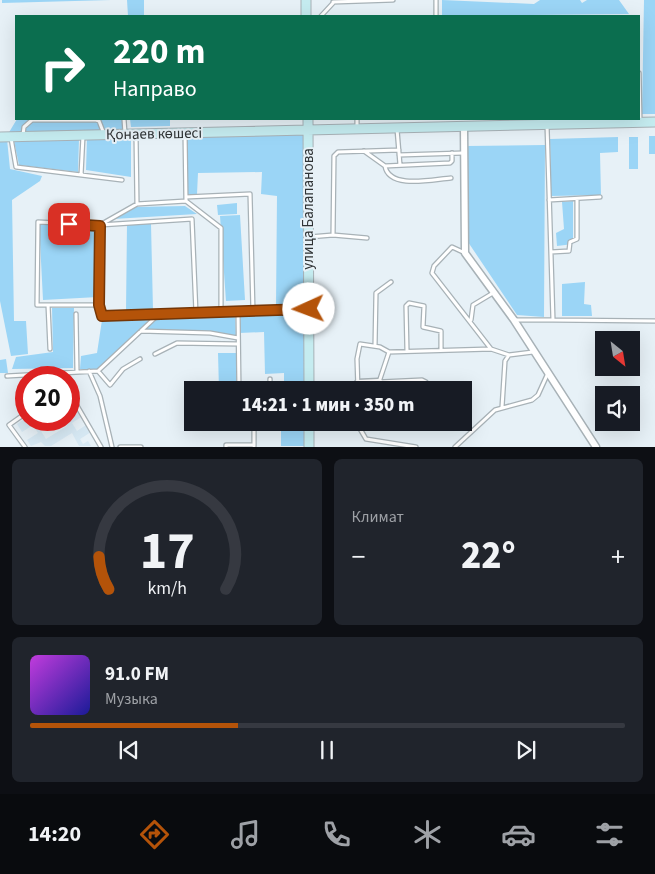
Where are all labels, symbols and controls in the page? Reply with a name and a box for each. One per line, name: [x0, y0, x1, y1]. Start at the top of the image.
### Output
text: 220 m: [113, 27, 205, 77]
icon: right: [30, 35, 95, 100]
text: Направо: [113, 73, 197, 105]
street label: Қонаев көшесі: [106, 123, 202, 145]
street label: улица Балапанова: [298, 148, 319, 270]
pin: [48, 203, 90, 245]
icon: arrive: [55, 210, 83, 238]
position arrow: [282, 282, 334, 334]
north arrow: [595, 331, 640, 376]
map controls: [595, 331, 640, 431]
speed limit sign: 20: [15, 366, 80, 431]
button: sound: [595, 386, 640, 431]
text: 14:21 · 1 мин · 350 m: [242, 392, 414, 419]
text: Климат: [352, 506, 404, 528]
text: 17: [139, 515, 194, 589]
text: 22°: [461, 529, 516, 583]
text: −: [352, 537, 365, 577]
text: +: [611, 537, 625, 577]
text: km/h: [147, 576, 187, 601]
text: 91.0 FM: [105, 661, 169, 688]
text: Музыка: [105, 688, 158, 710]
icon: previous: [115, 736, 143, 764]
icon: pause: [313, 736, 341, 764]
icon: next: [512, 736, 540, 764]
icon: directions: [137, 817, 172, 852]
icon: music: [228, 817, 263, 852]
icon: phone: [319, 817, 354, 852]
icon: climate: [410, 817, 445, 852]
icon: car: [501, 817, 536, 852]
icon: filters: [592, 817, 627, 852]
text: 14:20: [28, 818, 81, 850]

